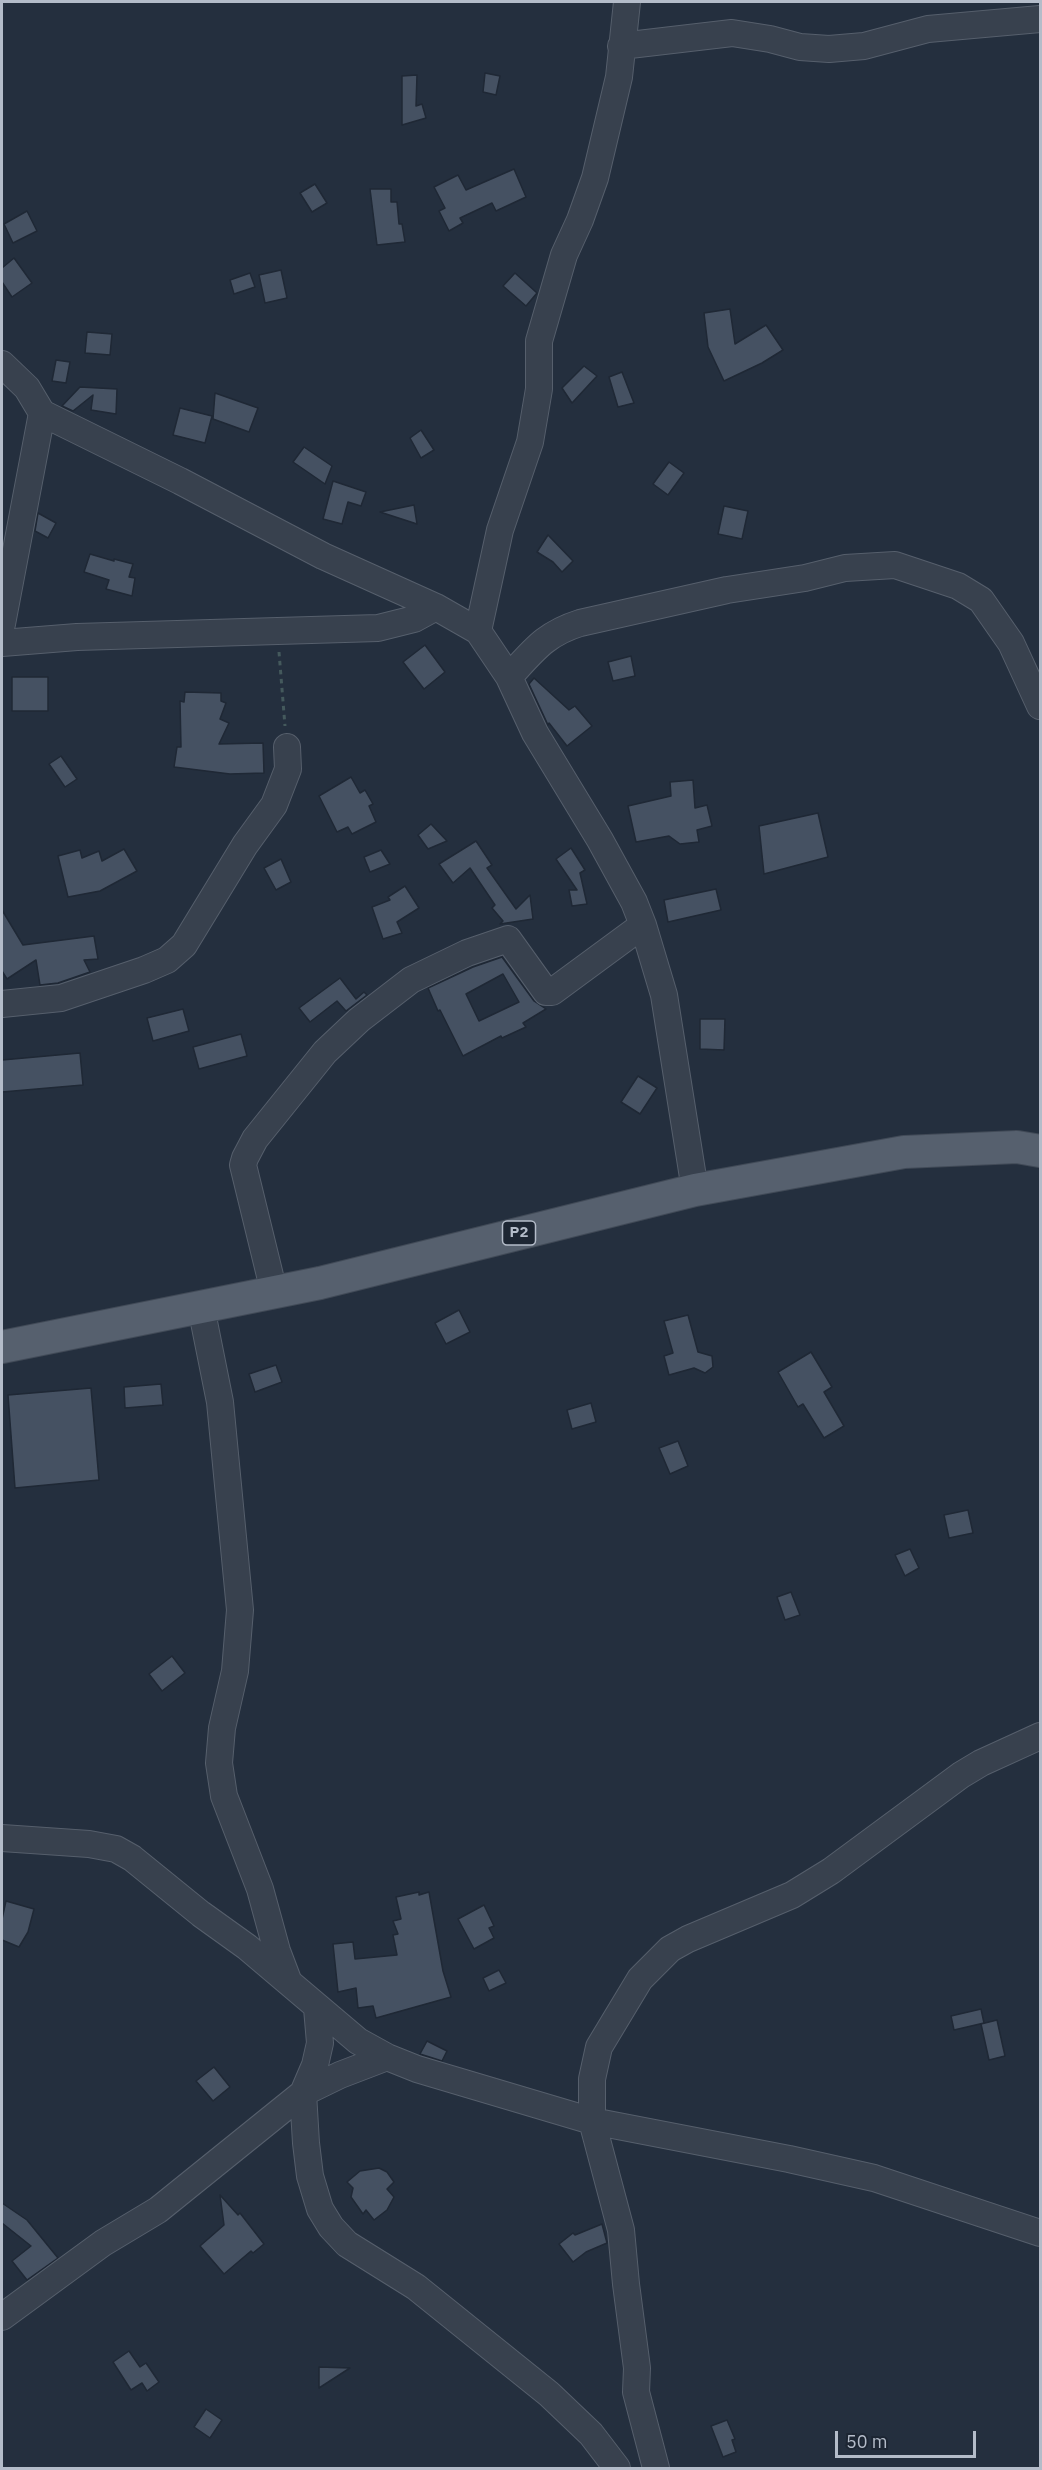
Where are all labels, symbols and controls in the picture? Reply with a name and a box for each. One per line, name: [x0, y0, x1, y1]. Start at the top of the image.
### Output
road number: P2: [502, 1221, 536, 1245]
scale bar: [838, 2419, 979, 2457]
text: 50 m: [846, 2430, 888, 2453]

